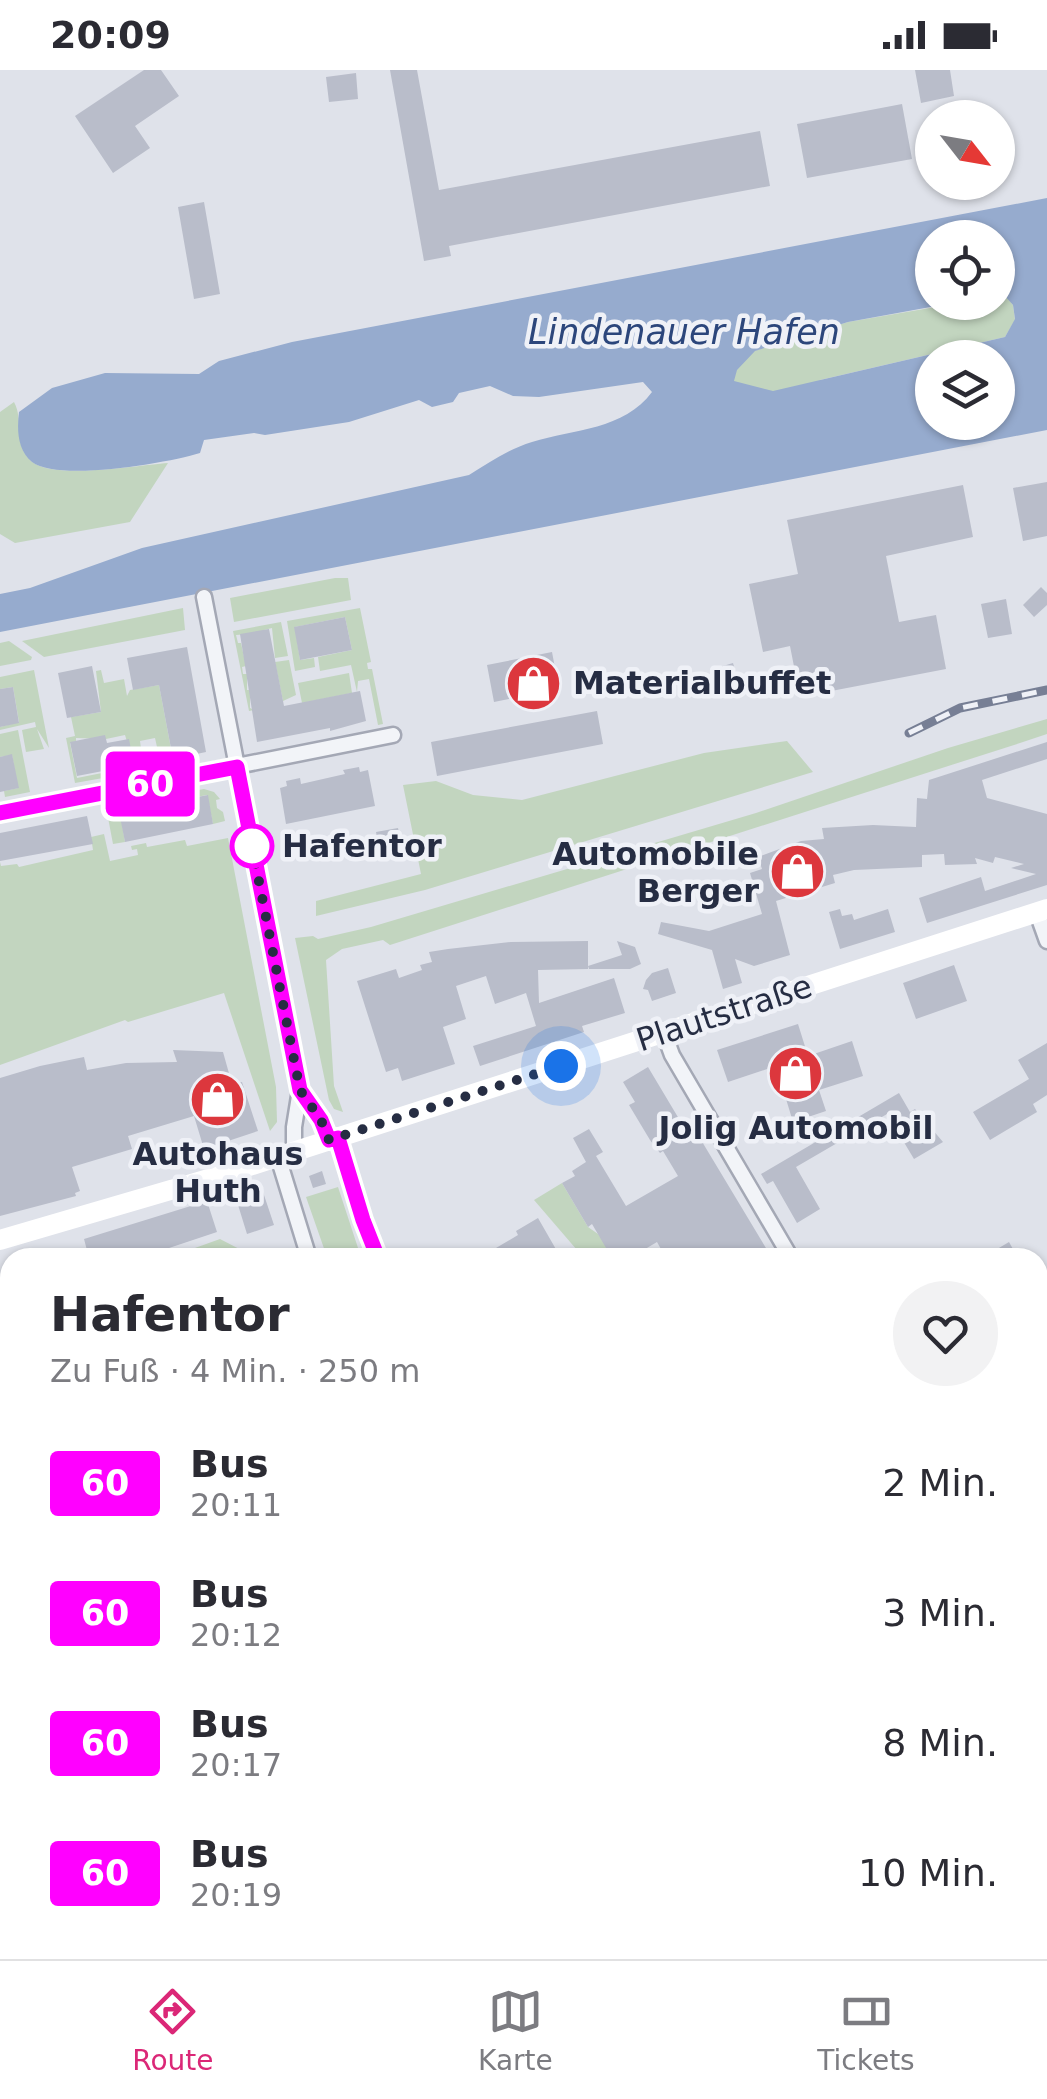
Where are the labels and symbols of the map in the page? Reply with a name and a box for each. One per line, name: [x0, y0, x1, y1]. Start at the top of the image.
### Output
north arrow: [915, 100, 1015, 200]
water label: Lindenauer Hafen: [528, 312, 840, 352]
shop icon: Materialbuffet: [504, 653, 564, 713]
place label: Materialbuffet: [573, 664, 831, 702]
line badge: 60: [105, 752, 195, 816]
marker: Hafentor: [231, 825, 273, 867]
place label: Hafentor: [282, 827, 442, 865]
place label: Automobile Berger: [552, 835, 759, 910]
shop icon: Automobile Berger: [768, 842, 828, 902]
street label: Plautstraße: [631, 967, 817, 1059]
your location: [536, 1041, 586, 1091]
shop icon: Jolig Automobil: [766, 1044, 826, 1104]
shop icon: Autohaus Huth: [188, 1070, 248, 1130]
place label: Jolig Automobil: [657, 1109, 933, 1147]
place label: Autohaus Huth: [132, 1135, 304, 1210]

